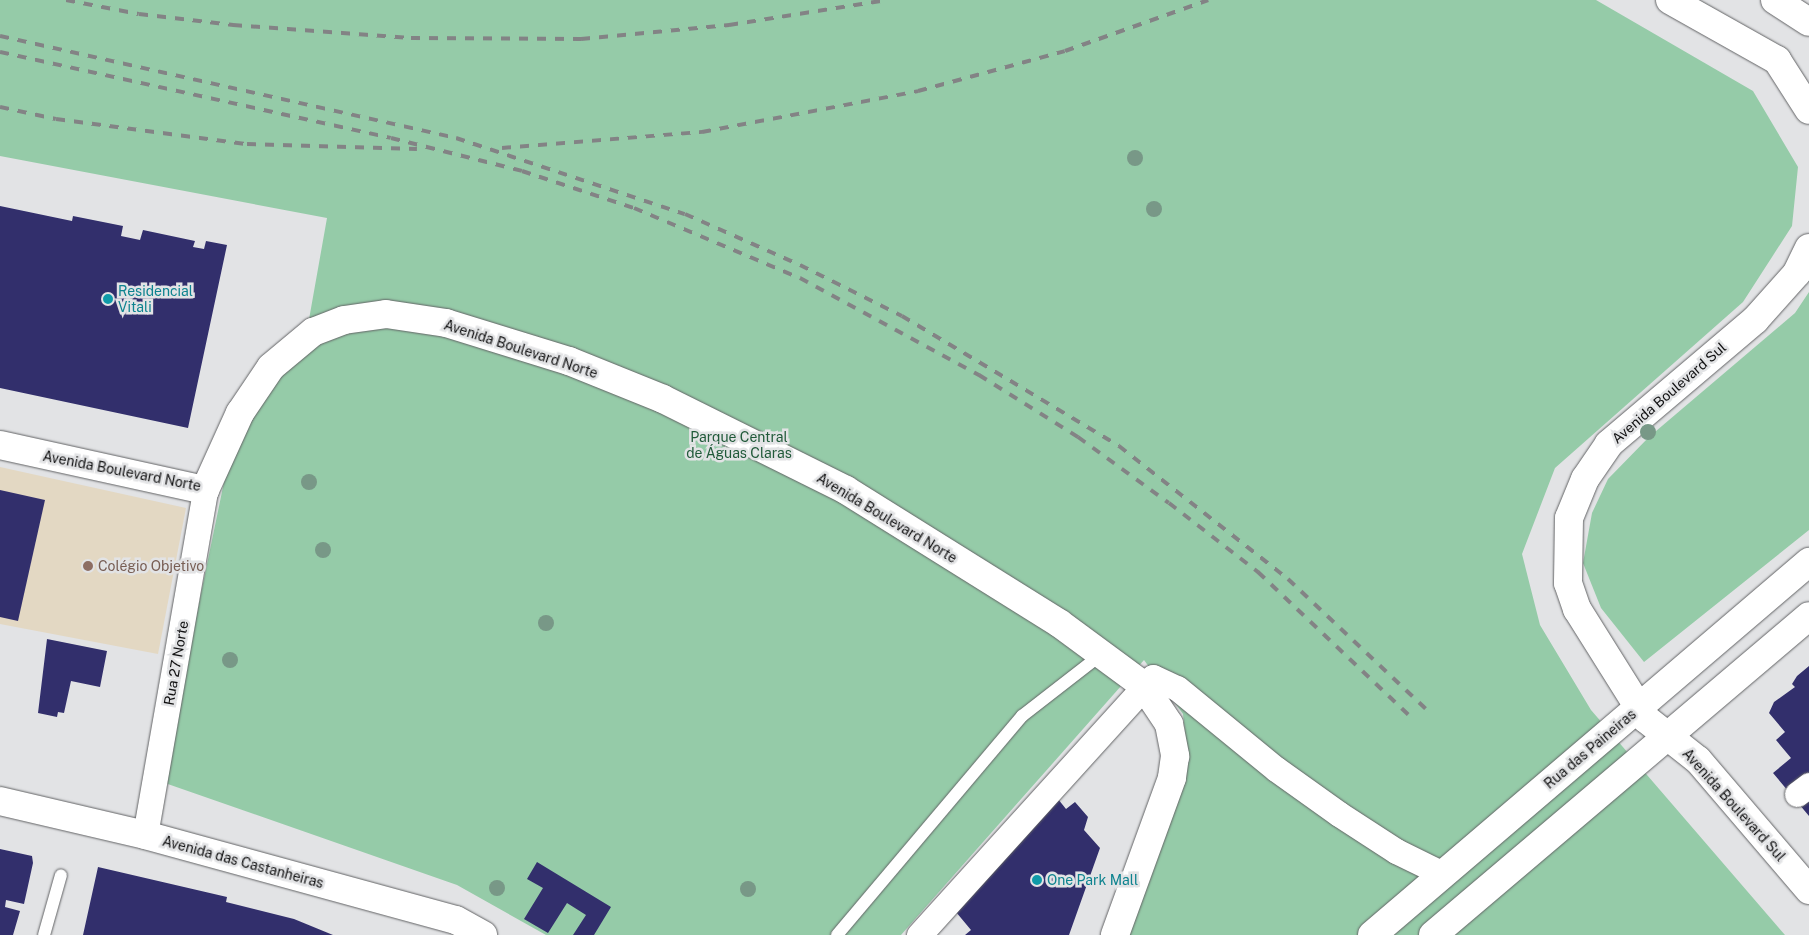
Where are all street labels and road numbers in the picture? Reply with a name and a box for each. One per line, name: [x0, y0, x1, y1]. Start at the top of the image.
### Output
street label: Avenida Boulevard Norte: [442, 316, 600, 382]
street label: Avenida Boulevard Sul: [1608, 339, 1730, 447]
street label: Avenida Boulevard Norte: [41, 447, 203, 495]
street label: Avenida Boulevard Norte: [814, 469, 960, 567]
street label: Rua 27 Norte: [160, 619, 192, 707]
street label: Rua das Paineiras: [1541, 706, 1639, 792]
street label: Avenida Boulevard Sul: [1679, 745, 1789, 865]
street label: Avenida das Castanheiras: [160, 832, 326, 892]

